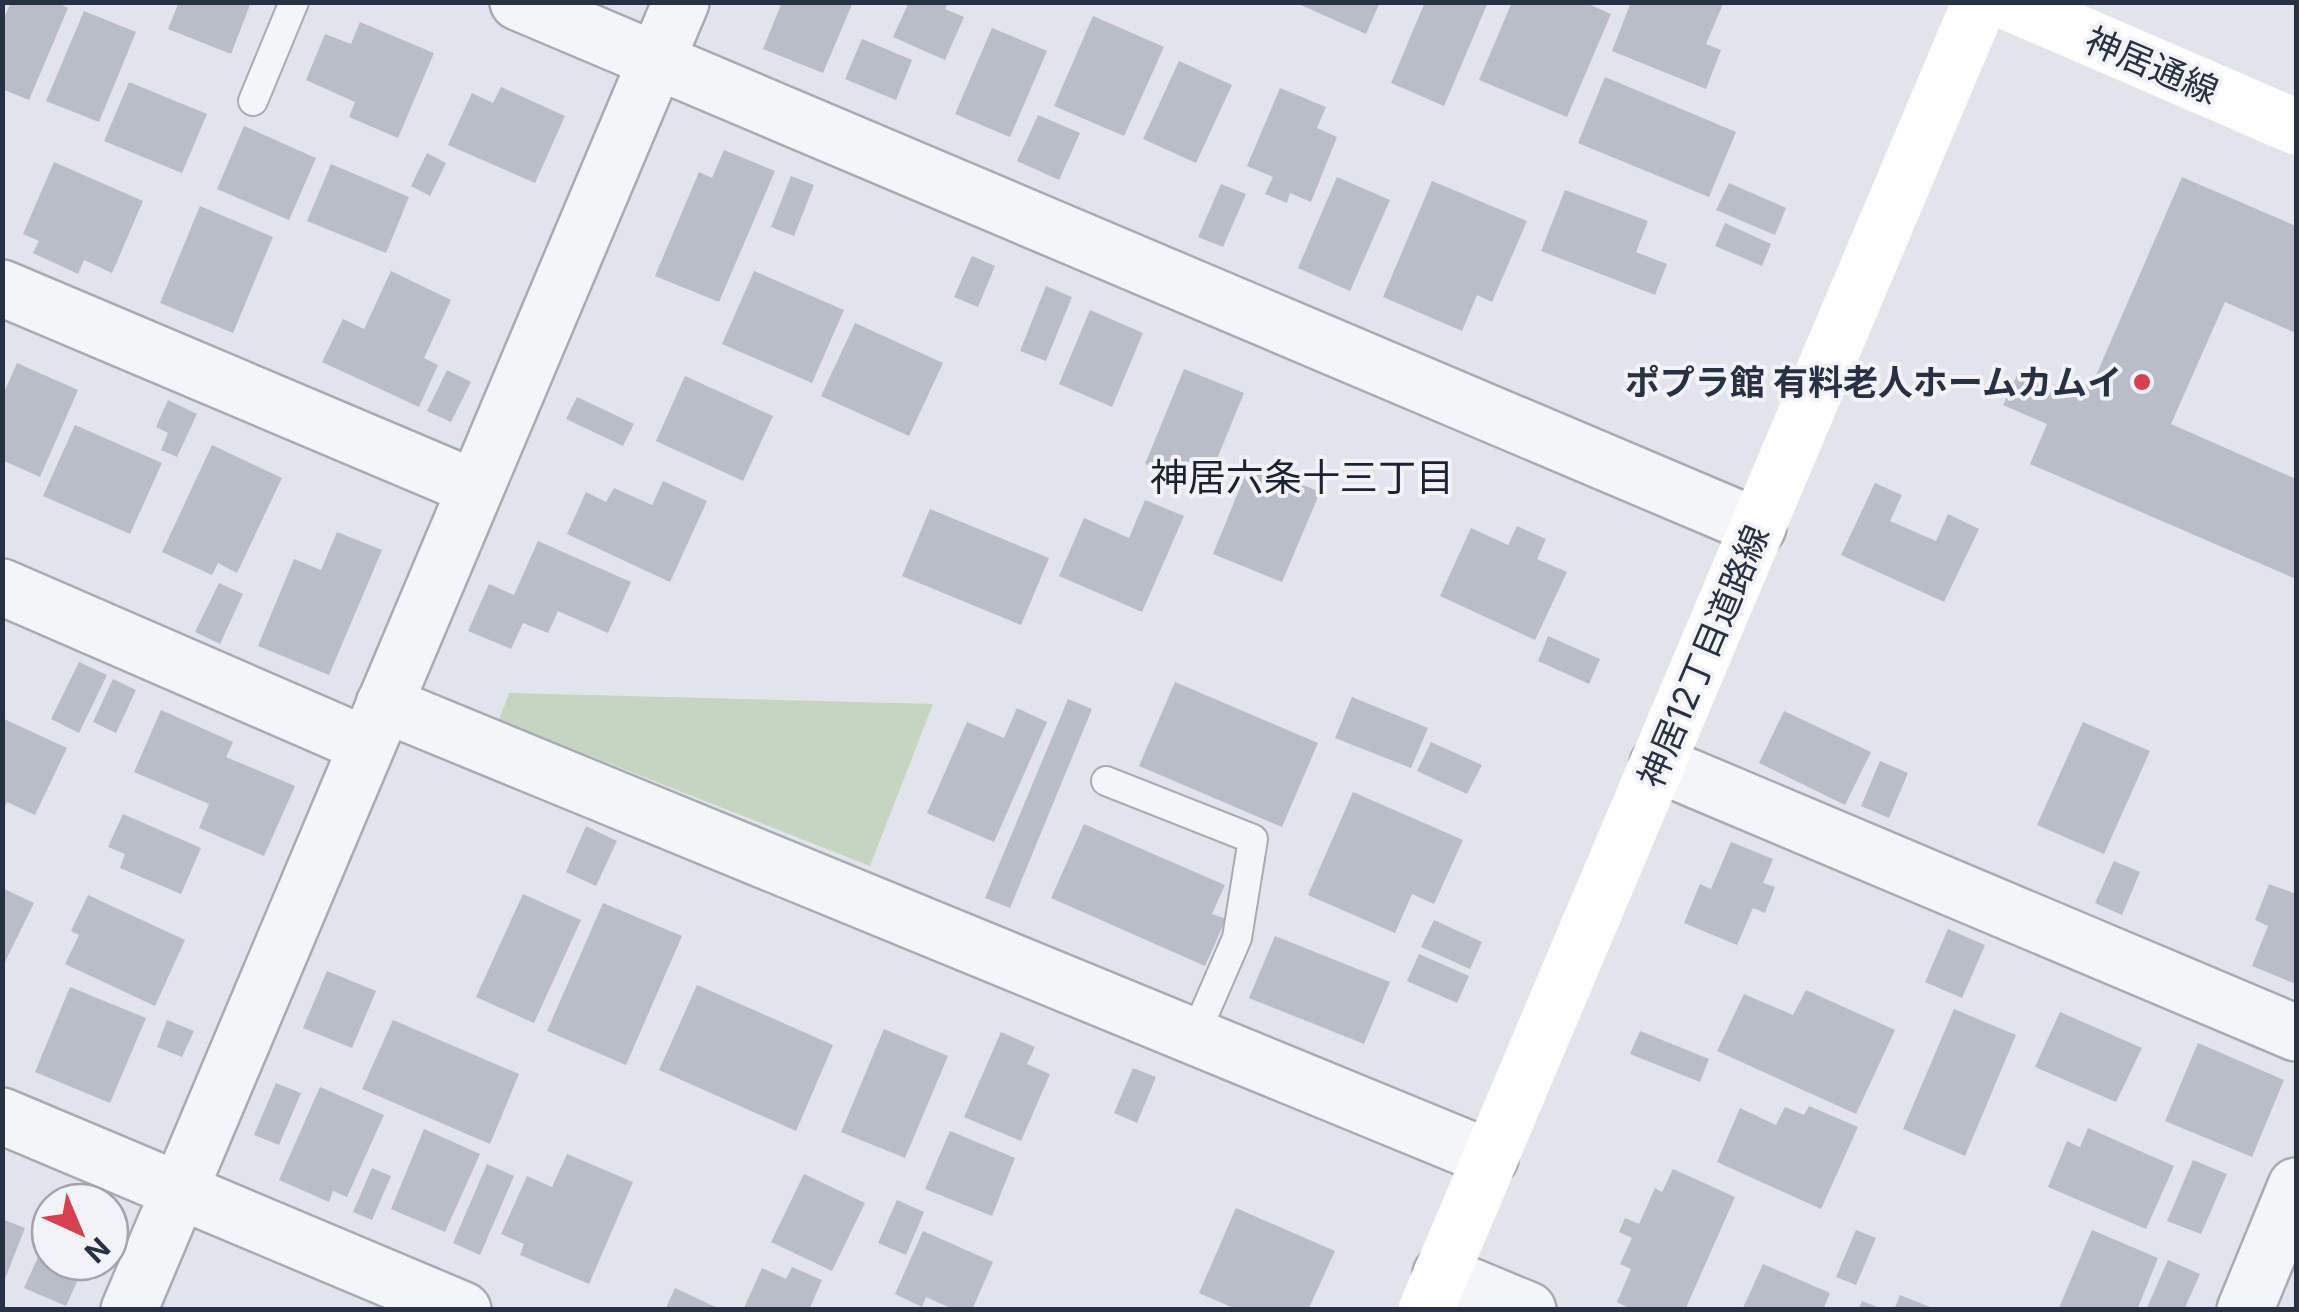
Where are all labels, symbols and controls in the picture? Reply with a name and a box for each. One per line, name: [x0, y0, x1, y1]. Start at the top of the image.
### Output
street label: 神居通線: [2079, 18, 2225, 112]
place label: ポプラ館 有料老人ホームカムイ: [1625, 361, 2122, 403]
marker: ポプラ館 有料老人ホームカムイ: [2131, 371, 2153, 393]
district label: 神居六条十三丁目: [1150, 454, 1454, 500]
street label: 神居12丁目道路線: [1629, 519, 1777, 793]
north arrow: [30, 1182, 130, 1282]
text: N: [78, 1230, 117, 1270]

